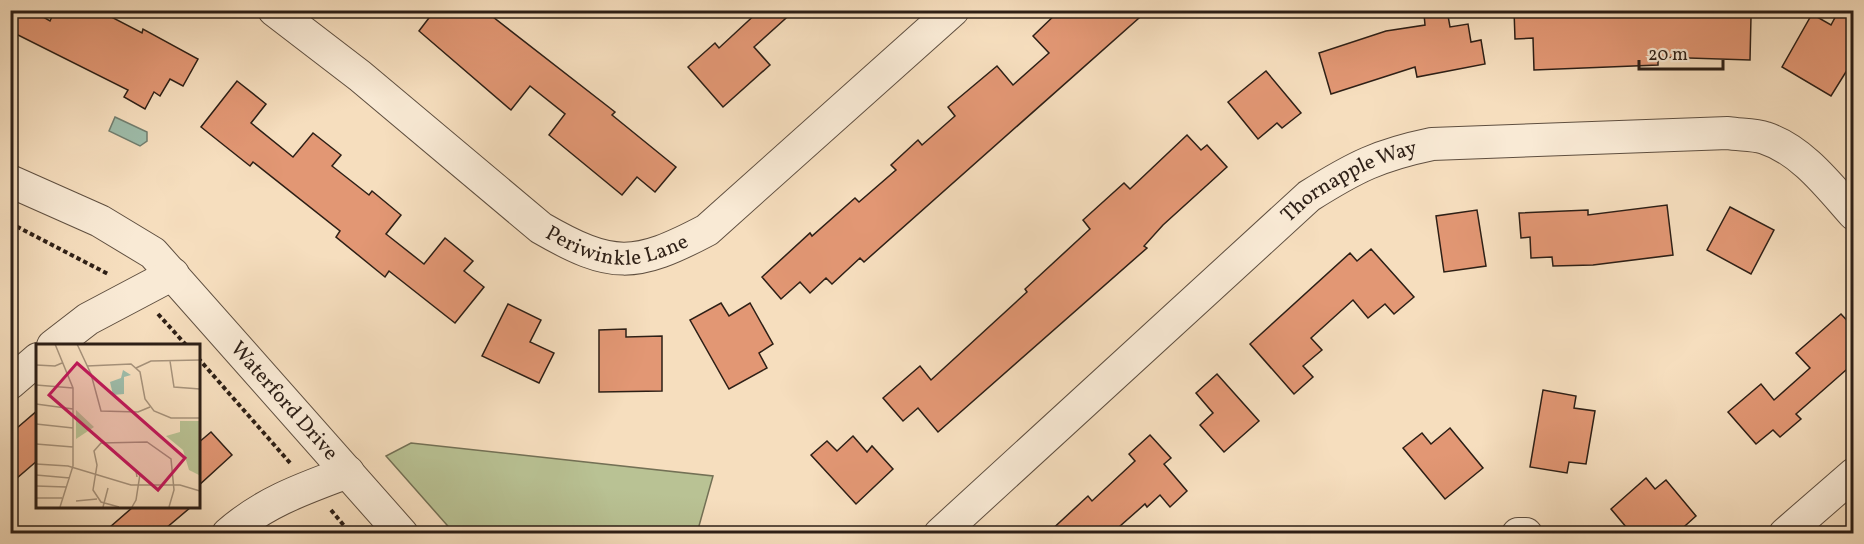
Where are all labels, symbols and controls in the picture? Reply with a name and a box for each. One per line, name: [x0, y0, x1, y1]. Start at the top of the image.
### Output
scale bar: [1639, 33, 1723, 71]
text: 20 m: [1648, 43, 1688, 68]
street label: Thornapple Way: [1275, 133, 1420, 229]
street label: Periwinkle Lane: [540, 219, 693, 273]
street label: Waterford Drive: [223, 335, 345, 467]
inset map: [36, 344, 200, 508]

